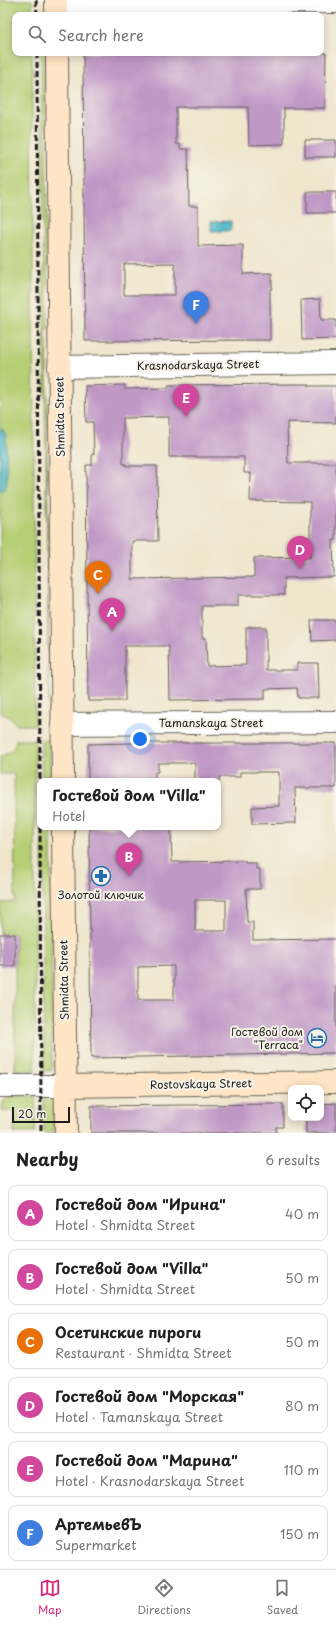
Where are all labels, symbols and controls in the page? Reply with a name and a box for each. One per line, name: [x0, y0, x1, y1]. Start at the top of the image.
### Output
search box: [12, 12, 324, 56]
icon: search: [26, 23, 48, 45]
text: Search here: [58, 23, 144, 46]
pin: F: [183, 291, 209, 324]
street label: Krasnodarskaya Street: [137, 355, 260, 374]
street label: Shmidta Street: [50, 376, 69, 457]
pin: E: [173, 384, 199, 417]
pin: D: [287, 536, 313, 569]
pin: C: [85, 561, 111, 594]
pin: A: [99, 598, 125, 631]
street label: Tamanskaya Street: [159, 714, 264, 731]
your location: [130, 729, 150, 749]
popup: [37, 778, 221, 830]
text: Гостевой дом "Villa": [52, 783, 206, 806]
text: Hotel: [52, 806, 85, 825]
pin: B: [116, 843, 142, 876]
pharmacy icon: Золотой ключик: [90, 865, 112, 887]
place label: Золотой ключик: [58, 886, 144, 903]
street label: Shmidta Street: [54, 939, 73, 1020]
place label: Гостевой дом "Terraca": [231, 1023, 303, 1053]
hotel icon: Гостевой дом "Terraca": [306, 1027, 328, 1049]
street label: Rostovskaya Street: [150, 1074, 253, 1093]
map controls: [288, 1085, 324, 1121]
button: locate: [288, 1085, 324, 1121]
scale bar: [12, 1105, 70, 1124]
text: 20 m: [18, 1105, 46, 1122]
text: Nearby: [16, 1146, 78, 1172]
text: 6 results: [265, 1150, 320, 1169]
text: Гостевой дом "Ирина": [55, 1192, 226, 1215]
text: A: [25, 1204, 35, 1223]
text: 40 m: [285, 1204, 319, 1223]
text: Hotel · Shmidta Street: [55, 1215, 195, 1234]
text: Гостевой дом "Villa": [55, 1256, 208, 1279]
text: B: [26, 1268, 34, 1287]
text: 50 m: [285, 1268, 319, 1287]
text: Hotel · Shmidta Street: [55, 1279, 195, 1298]
text: Осетинские пироги: [55, 1320, 201, 1343]
text: C: [25, 1332, 35, 1351]
text: 50 m: [285, 1332, 319, 1351]
text: Restaurant · Shmidta Street: [55, 1343, 232, 1362]
text: Гостевой дом "Морская": [55, 1384, 244, 1407]
text: D: [25, 1396, 35, 1415]
text: 80 m: [285, 1396, 319, 1415]
text: Hotel · Tamanskaya Street: [55, 1407, 223, 1426]
text: Гостевой дом "Марина": [55, 1448, 238, 1471]
text: E: [26, 1460, 34, 1479]
text: 110 m: [284, 1460, 319, 1479]
text: Hotel · Krasnodarskaya Street: [55, 1471, 244, 1490]
text: АртемьевЪ: [55, 1512, 142, 1535]
text: F: [26, 1524, 34, 1543]
text: 150 m: [280, 1524, 319, 1543]
text: Supermarket: [55, 1535, 137, 1554]
tab: Map: [38, 1577, 61, 1618]
tab: Directions: [137, 1577, 191, 1618]
tab: Saved: [267, 1577, 298, 1618]

